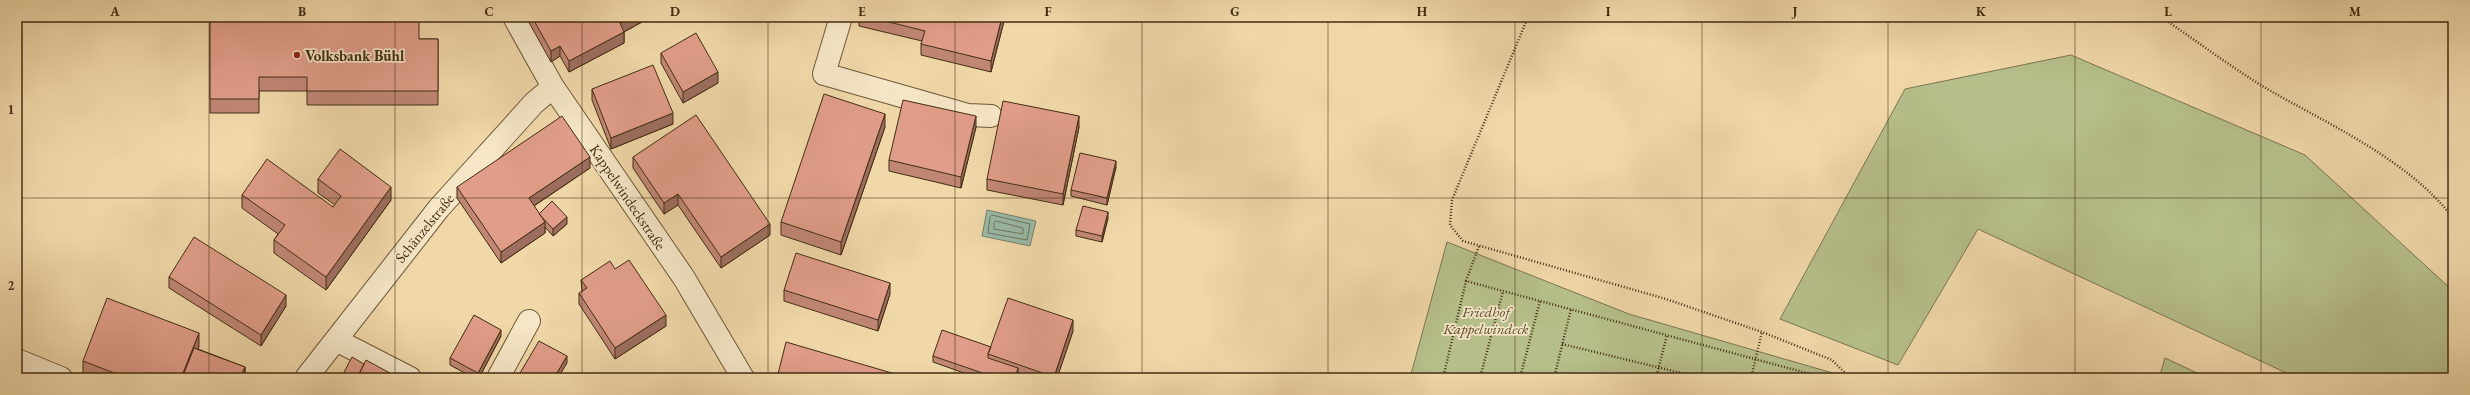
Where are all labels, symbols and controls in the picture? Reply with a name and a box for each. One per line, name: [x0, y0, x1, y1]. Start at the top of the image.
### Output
text: A: [109, 3, 120, 20]
text: B: [298, 3, 306, 20]
text: C: [484, 3, 494, 20]
text: D: [670, 3, 680, 20]
text: E: [858, 3, 866, 20]
text: F: [1044, 3, 1052, 20]
text: G: [1230, 3, 1240, 20]
text: H: [1417, 3, 1428, 20]
text: I: [1606, 3, 1611, 20]
text: J: [1791, 3, 1798, 20]
text: K: [1976, 3, 1987, 20]
text: L: [2164, 3, 2172, 20]
text: M: [2349, 3, 2361, 20]
place label: Volksbank Bühl: [305, 46, 405, 65]
marker: Volksbank Bühl: [292, 50, 302, 60]
text: 1: [8, 101, 15, 118]
street label: Kappelwindeckstraße: [586, 141, 670, 254]
street label: Schänzelstraße: [390, 189, 458, 267]
text: 2: [8, 277, 15, 294]
park label: Friedhof Kappelwindeck: [1442, 302, 1529, 338]

